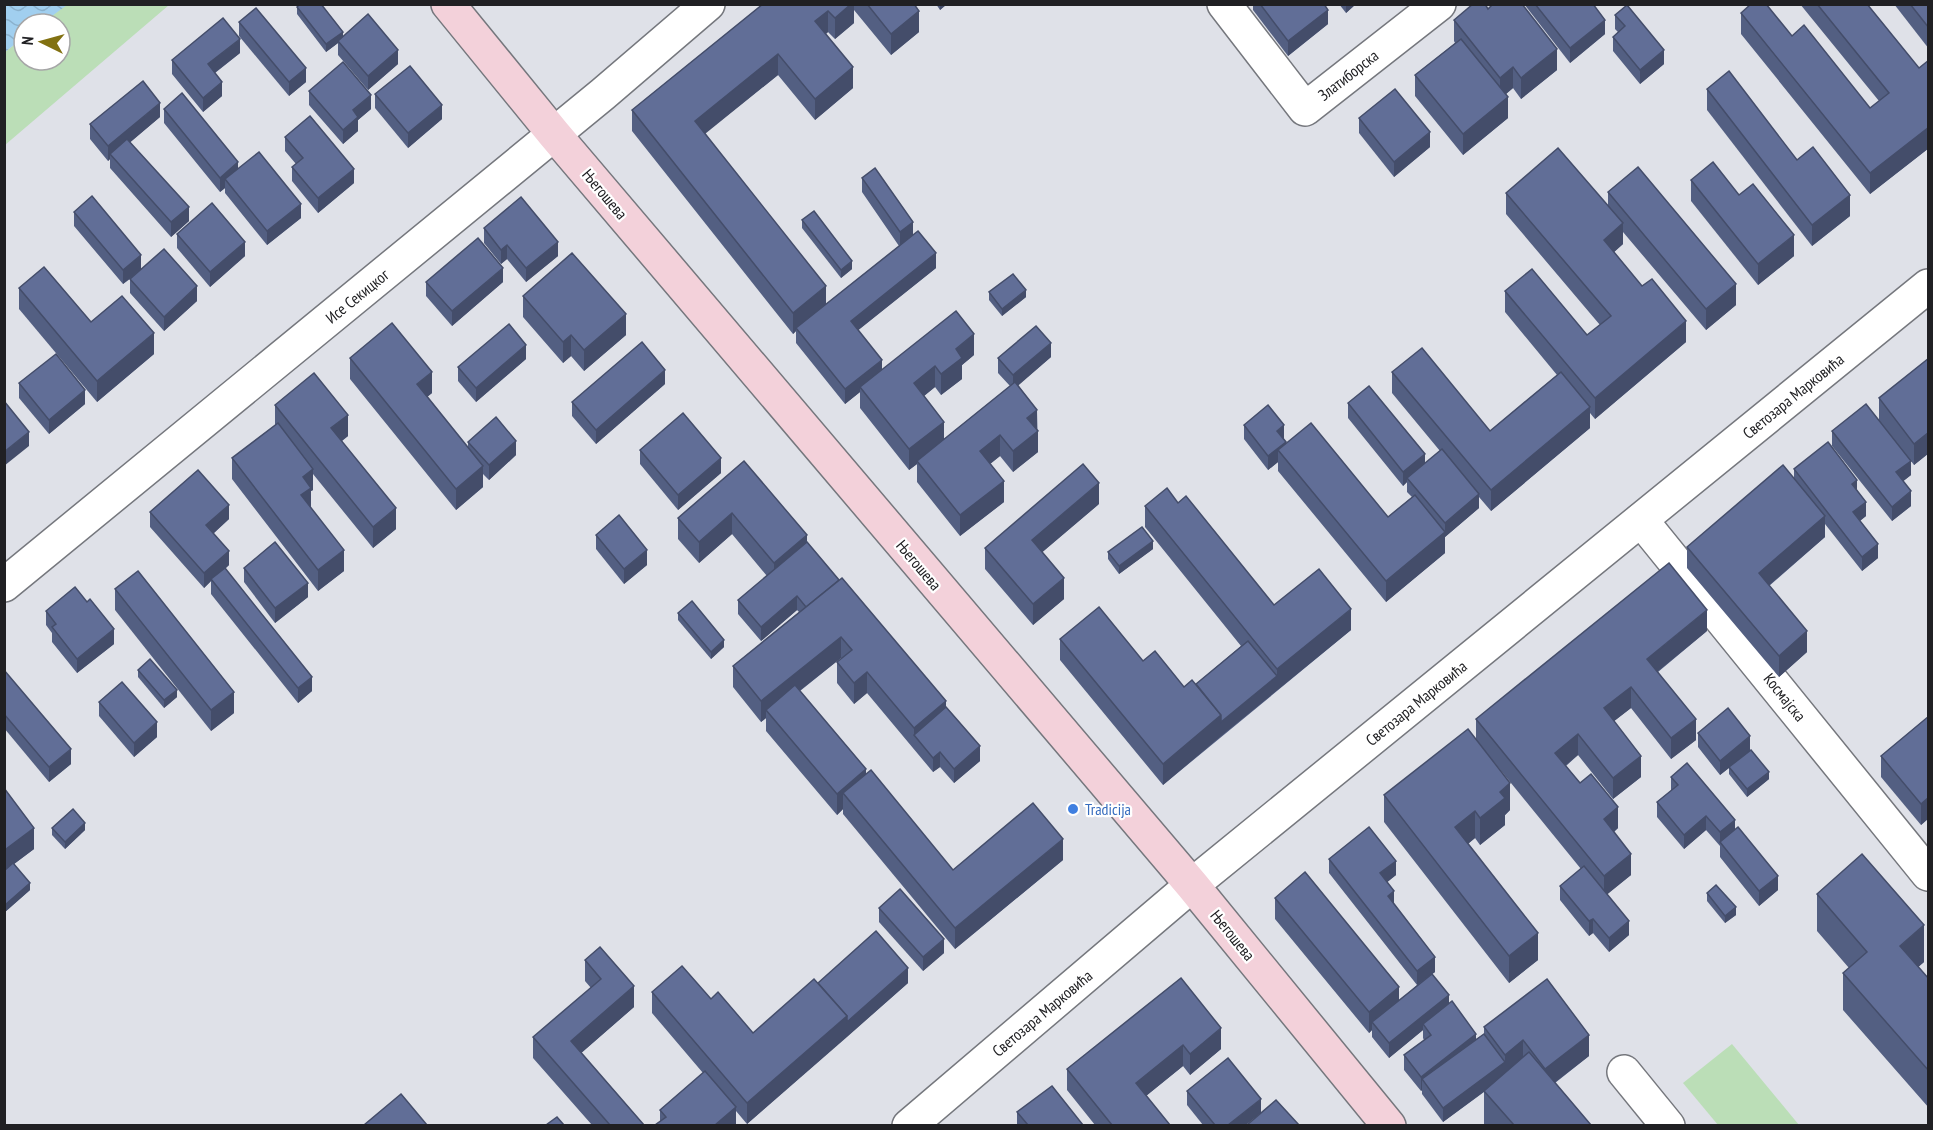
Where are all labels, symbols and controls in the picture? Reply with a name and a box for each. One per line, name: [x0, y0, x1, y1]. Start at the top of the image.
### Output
north arrow: [12, 12, 72, 72]
text: N: [17, 36, 37, 46]
street label: Златиборска: [1314, 45, 1382, 105]
street label: Његошева: [578, 165, 632, 223]
street label: Исе Секицког: [321, 264, 393, 328]
street label: Светозара Марковића: [1738, 349, 1848, 443]
street label: Његошева: [892, 536, 946, 594]
street label: Светозара Марковића: [1361, 656, 1471, 750]
street label: Космајска: [1760, 669, 1810, 725]
place label: Tradicija: [1085, 799, 1131, 819]
marker: Tradicija: [1066, 802, 1080, 816]
street label: Његошева: [1206, 906, 1260, 964]
street label: Светозара Марковића: [988, 965, 1096, 1061]

